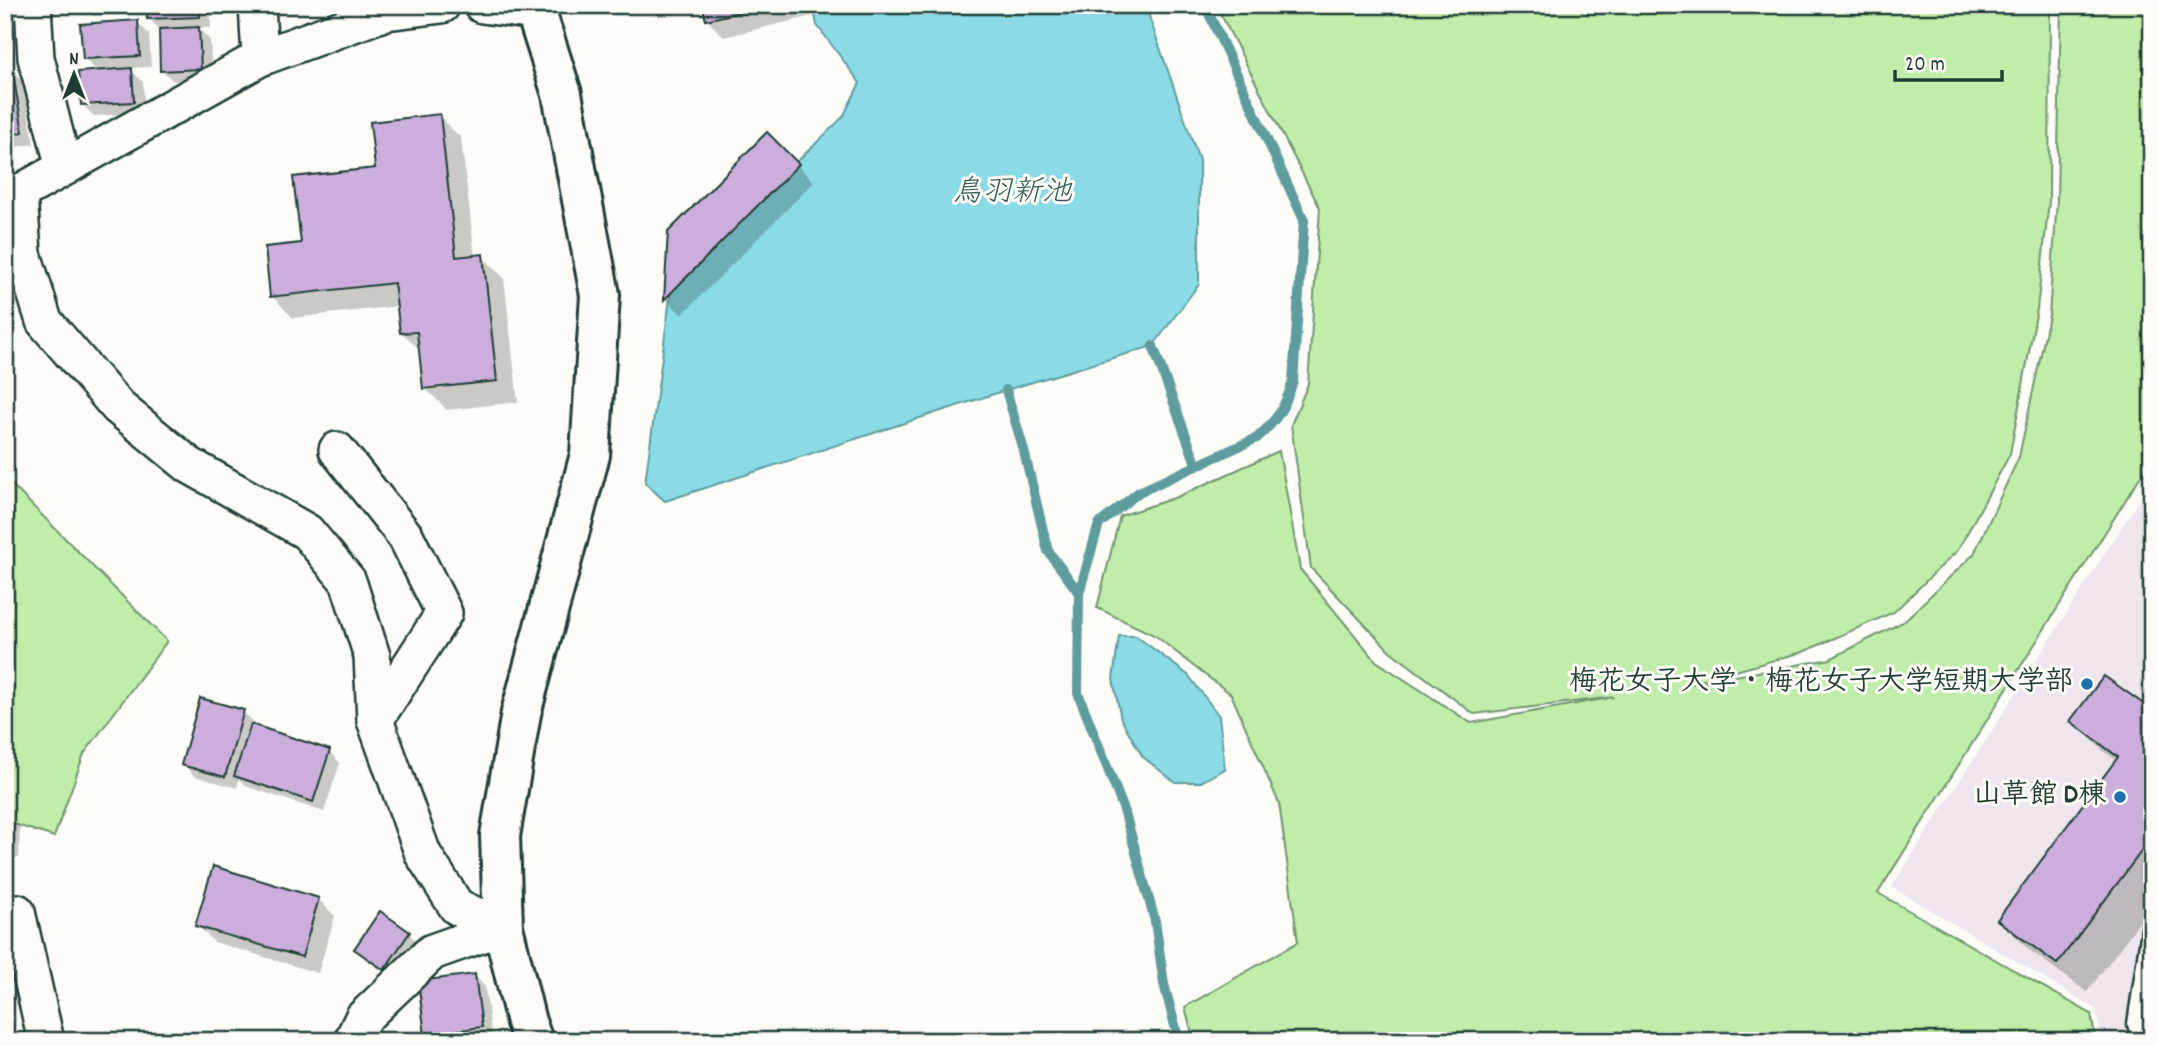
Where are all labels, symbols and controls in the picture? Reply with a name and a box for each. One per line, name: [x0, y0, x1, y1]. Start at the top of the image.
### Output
north arrow: [38, 38, 108, 108]
scale bar: [1895, 38, 2001, 82]
text: N: [69, 47, 79, 74]
text: 20 m: [1905, 51, 1945, 81]
water label: 鳥羽新池: [952, 173, 1073, 216]
place label: 梅花女子大学・梅花女子大学短期大学部: [1569, 664, 2073, 704]
marker: 梅花女子大学・梅花女子大学短期大学部: [2079, 676, 2095, 692]
place label: 山草館 D棟: [1973, 777, 2106, 817]
marker: 山草館 D棟: [2112, 789, 2128, 805]

